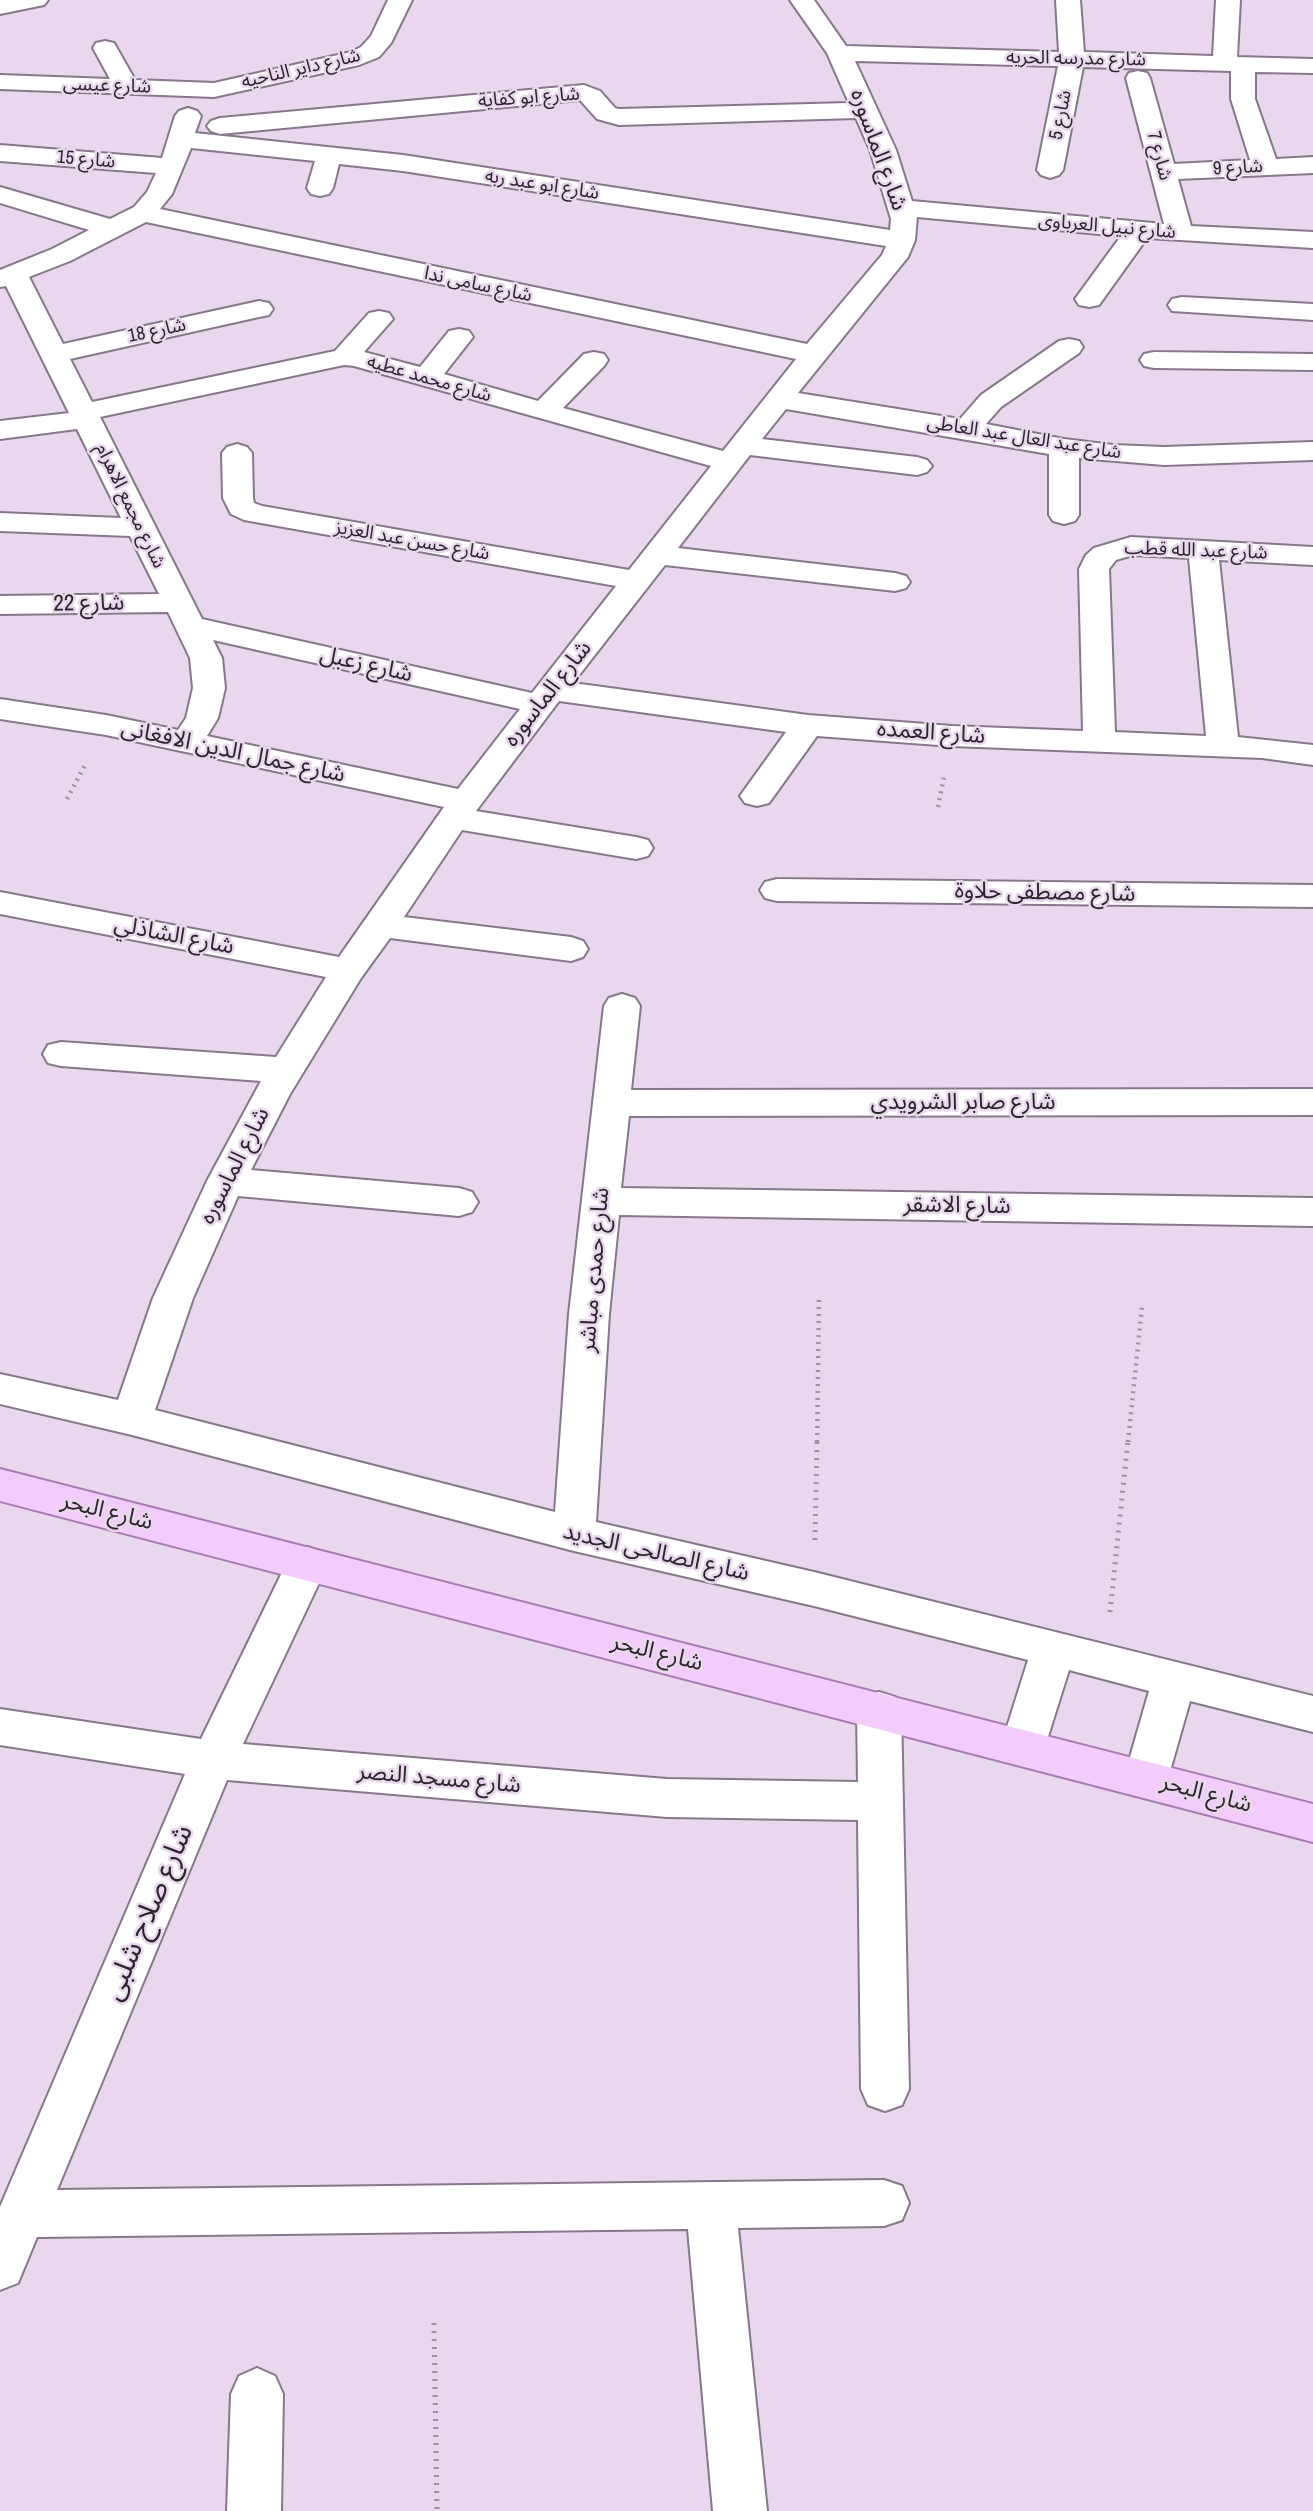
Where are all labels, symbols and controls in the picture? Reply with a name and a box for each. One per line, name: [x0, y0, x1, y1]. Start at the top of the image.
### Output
street label: شارع داير الناحيه: [239, 44, 363, 94]
street label: شارع مدرسه الحريه: [1006, 46, 1146, 72]
street label: شارع عيسى: [63, 73, 151, 99]
street label: شارع ابو كفاية: [477, 83, 581, 113]
street label: شارع الماسوره: [843, 85, 913, 215]
street label: شارع 5: [1045, 88, 1077, 142]
street label: شارع 7: [1142, 129, 1176, 183]
street label: شارع 15: [56, 146, 116, 174]
street label: شارع 9: [1212, 155, 1264, 181]
street label: شارع ابو عبد ربه: [483, 165, 601, 205]
street label: شارع نبيل العرباوى: [1037, 210, 1177, 244]
street label: شارع سامى ندا: [422, 262, 534, 308]
street label: شارع 18: [126, 314, 188, 348]
street label: شارع محمد عطيه: [364, 350, 494, 408]
street label: شارع عبد العال عبد العاطى: [925, 411, 1123, 465]
street label: شارع مجمع الاهرام: [90, 440, 170, 572]
street label: شارع حسن عبد العزيز: [333, 516, 491, 566]
street label: شارع عبد الله قطب: [1124, 537, 1268, 565]
street label: شارع 22: [53, 590, 125, 618]
street label: شارع الماسوره: [498, 635, 598, 753]
street label: شارع زعبل: [317, 641, 415, 689]
street label: شارع جمال الدين الافغانى: [118, 715, 348, 789]
street label: شارع العمده: [876, 715, 986, 751]
street label: شارع مصطفى حلاوة: [954, 878, 1136, 908]
street label: شارع الشاذلي: [112, 911, 236, 961]
street label: شارع صابر الشرويدي: [870, 1089, 1056, 1117]
street label: شارع الماسوره: [194, 1103, 276, 1229]
street label: شارع حمدى مباشر: [574, 1186, 616, 1354]
street label: شارع الاشقر: [903, 1191, 1011, 1221]
street label: شارع البحر: [58, 1487, 156, 1537]
street label: شارع الصالحى الجديد: [560, 1518, 752, 1588]
street label: شارع البحر: [608, 1628, 706, 1678]
street label: شارع مسجد النصر: [356, 1758, 522, 1800]
street label: شارع البحر: [1157, 1769, 1255, 1819]
street label: شارع صلاح شلبى: [97, 1820, 201, 2006]

